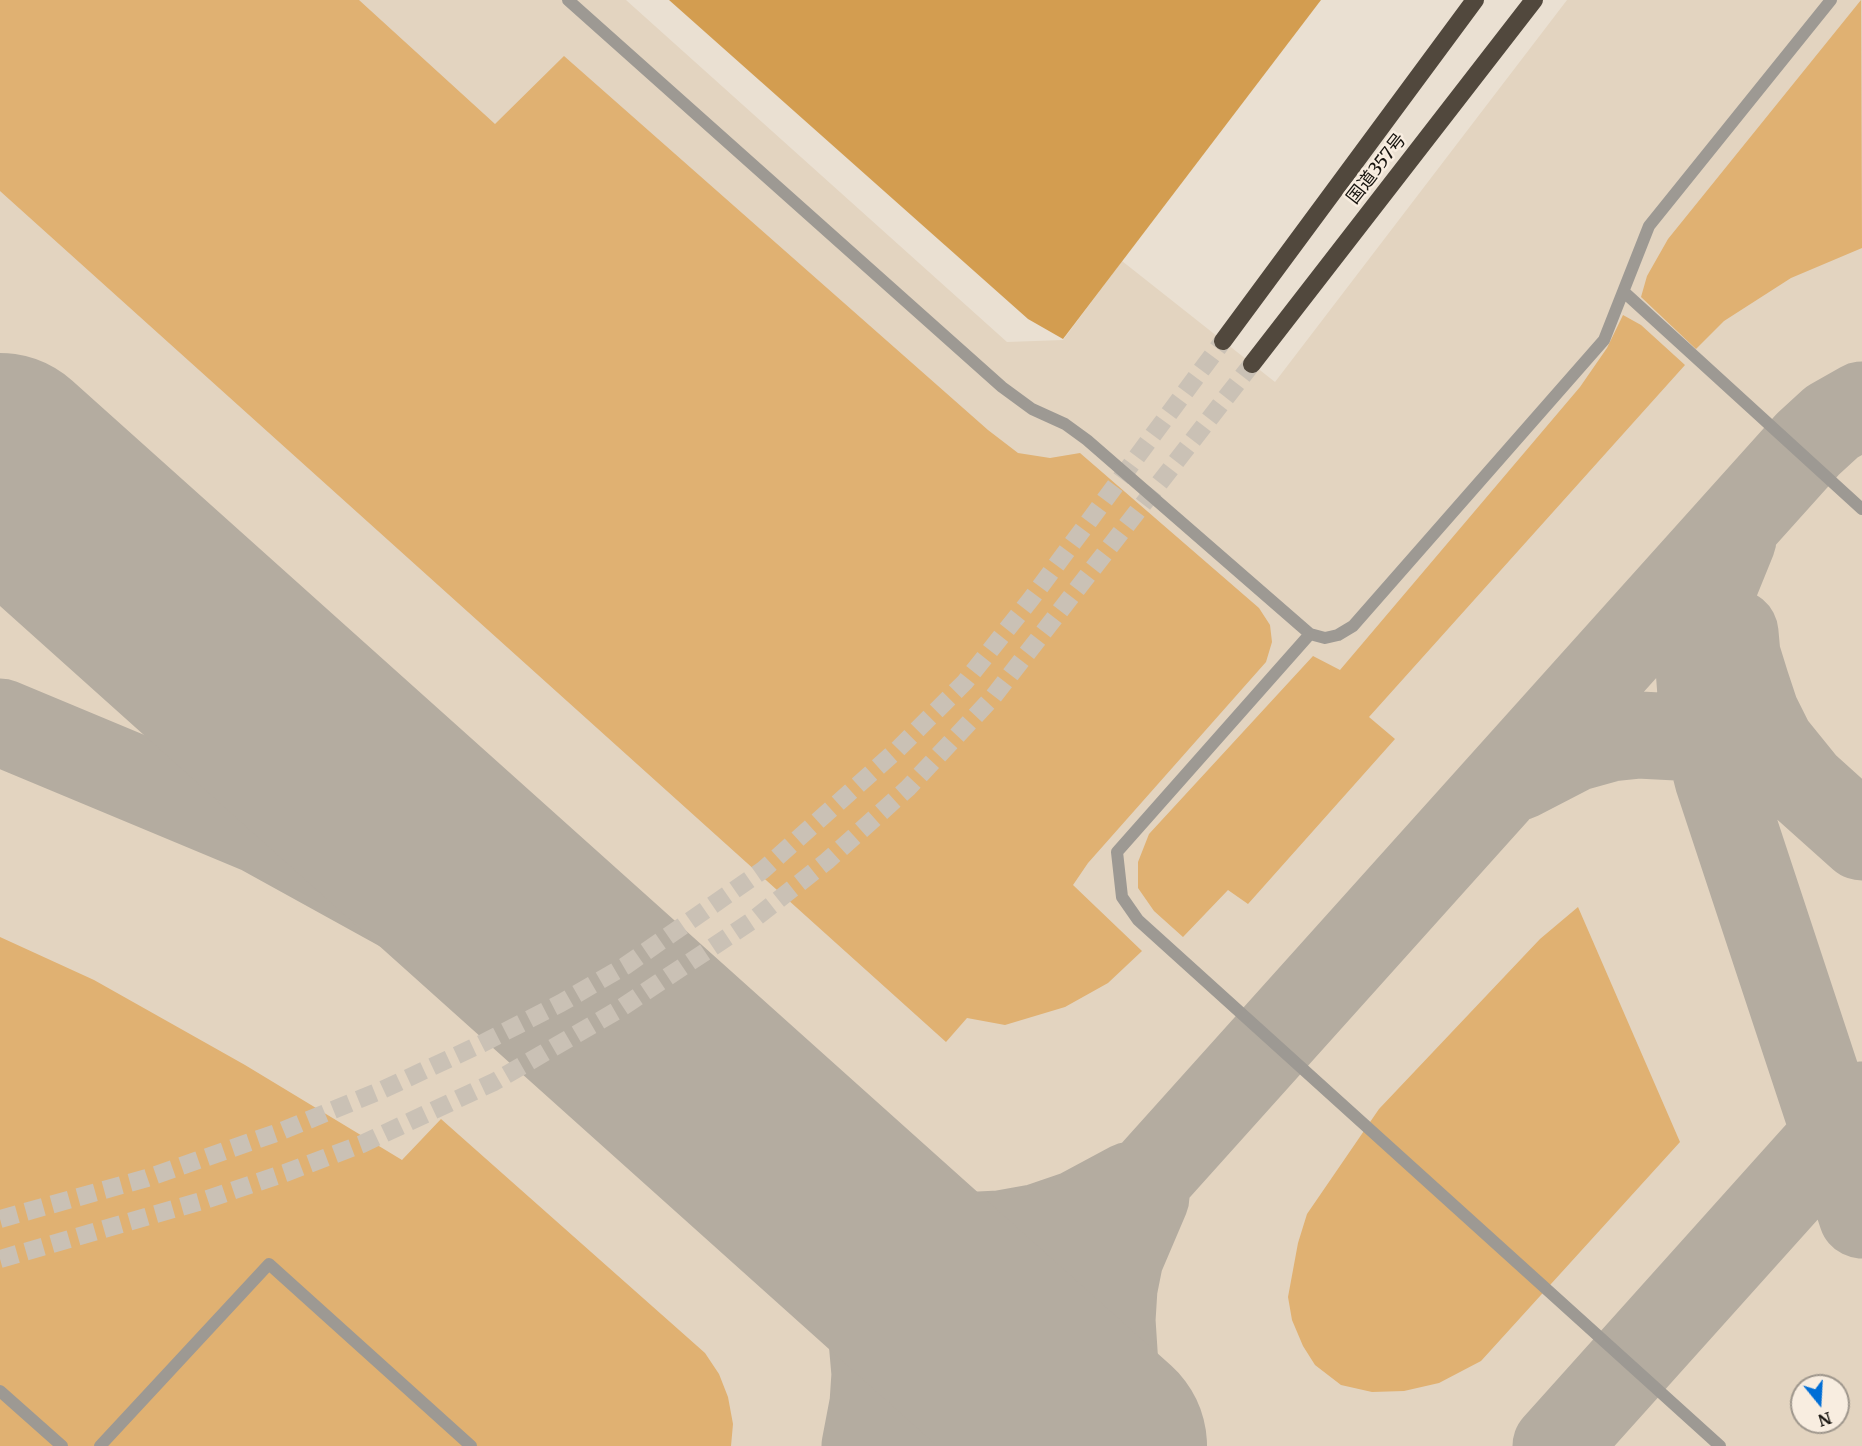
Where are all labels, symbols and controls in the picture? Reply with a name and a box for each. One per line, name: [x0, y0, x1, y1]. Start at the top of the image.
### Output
street label: 国道357号: [1343, 130, 1411, 208]
north arrow: [1790, 1374, 1850, 1434]
text: N: [1816, 1408, 1834, 1431]

